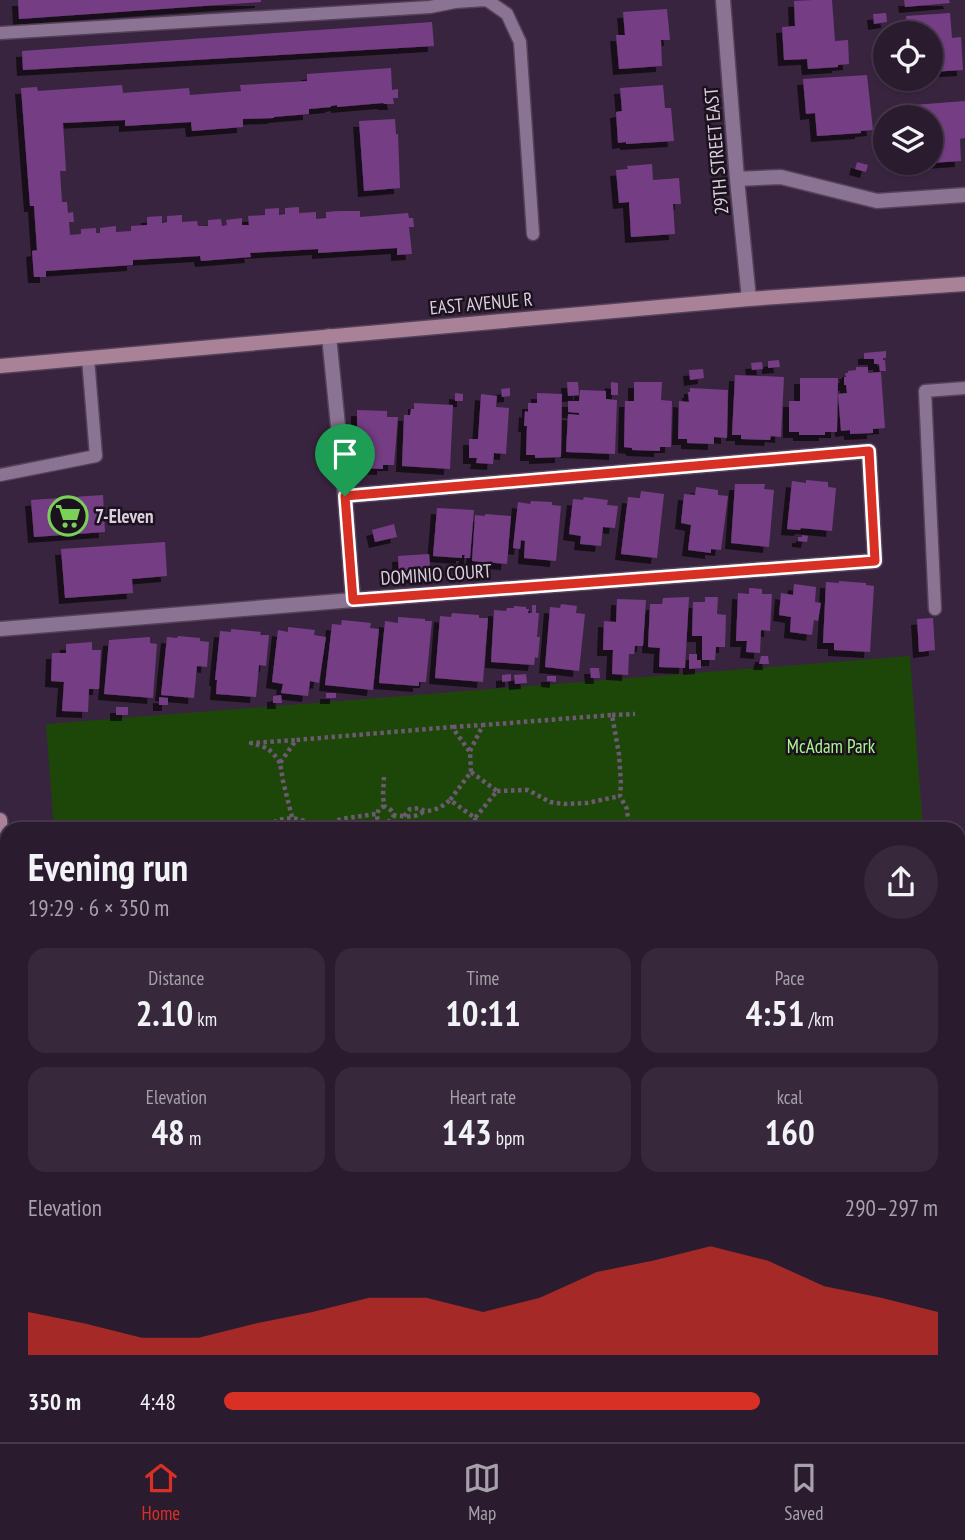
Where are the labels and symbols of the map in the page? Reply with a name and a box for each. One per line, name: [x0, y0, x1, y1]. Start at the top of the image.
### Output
street label: 29TH STREET EAST: [698, 86, 734, 216]
street label: EAST AVENUE R: [429, 287, 533, 319]
pin: [315, 424, 375, 496]
supermarket icon: 7-Eleven: [47, 495, 89, 537]
place label: 7-Eleven: [95, 504, 154, 528]
street label: DOMINIO COURT: [380, 558, 493, 590]
park label: McAdam Park: [787, 734, 876, 758]

